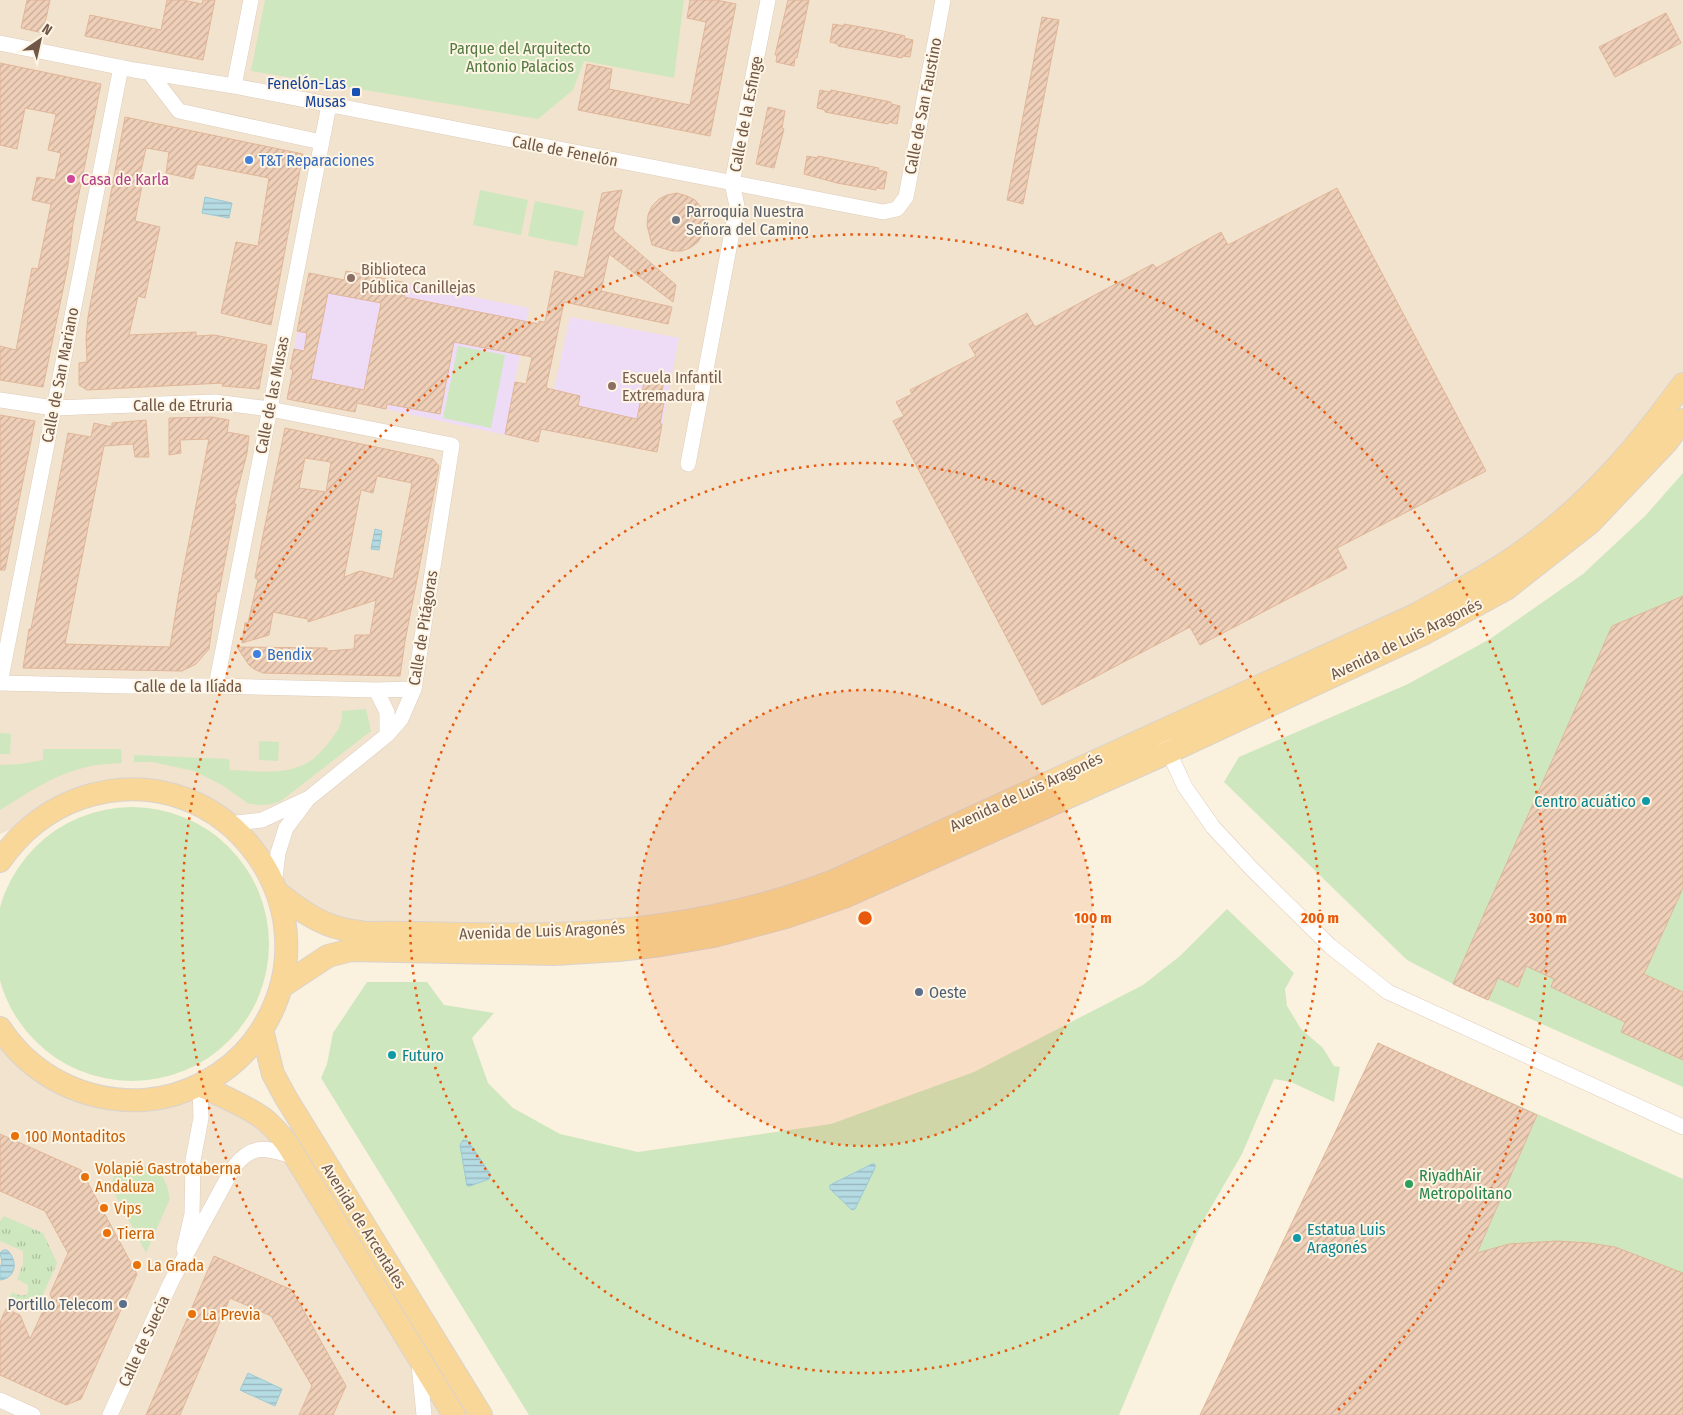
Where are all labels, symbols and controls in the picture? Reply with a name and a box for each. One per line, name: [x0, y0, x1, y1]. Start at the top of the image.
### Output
north arrow: [15, 15, 65, 65]
text: N: [39, 20, 55, 39]
street label: Calle de San Faustino: [900, 36, 946, 176]
park label: Parque del Arquitecto Antonio Palacios: [449, 39, 591, 76]
street label: Calle de la Esfinge: [725, 54, 767, 174]
place label: Fenelón-Las Musas: [267, 74, 346, 111]
marker: Fenelón-Las Musas: [350, 86, 362, 98]
street label: Calle de Fenelón: [510, 131, 620, 171]
place label: T&T Reparaciones: [259, 151, 374, 170]
marker: T&T Reparaciones: [243, 154, 255, 166]
place label: Casa de Karla: [81, 170, 169, 189]
marker: Casa de Karla: [65, 173, 77, 185]
place label: Parroquia Nuestra Señora del Camino: [686, 202, 809, 239]
marker: Parroquia Nuestra Señora del Camino: [670, 214, 682, 226]
place label: Biblioteca Pública Canillejas: [361, 260, 476, 297]
marker: Biblioteca Pública Canillejas: [345, 272, 357, 284]
street label: Calle de San Mariano: [38, 306, 82, 444]
street label: Calle de las Musas: [251, 334, 293, 455]
place label: Escuela Infantil Extremadura: [622, 368, 722, 405]
marker: Escuela Infantil Extremadura: [606, 380, 618, 392]
street label: Calle de Etruria: [133, 396, 233, 415]
street label: Calle de Pitágoras: [405, 569, 442, 687]
street label: Avenida de Luis Aragonés: [1327, 594, 1485, 684]
place label: Bendix: [267, 645, 312, 664]
marker: Bendix: [251, 648, 263, 660]
street label: Calle de la Ilíada: [134, 677, 242, 696]
street label: Avenida de Luis Aragonés: [947, 748, 1105, 836]
place label: Centro acuático: [1534, 792, 1636, 811]
marker: Centro acuático: [1640, 795, 1652, 807]
centre of rings: [856, 909, 874, 927]
text: 100 m: [1074, 909, 1112, 927]
text: 200 m: [1300, 909, 1339, 927]
text: 300 m: [1528, 909, 1567, 927]
street label: Avenida de Luis Aragonés: [459, 919, 626, 943]
place label: Oeste: [929, 983, 967, 1002]
marker: Oeste: [913, 986, 925, 998]
place label: Futuro: [402, 1046, 444, 1065]
marker: Futuro: [386, 1049, 398, 1061]
place label: 100 Montaditos: [25, 1127, 126, 1146]
marker: 100 Montaditos: [9, 1130, 21, 1142]
place label: Volapié Gastrotaberna Andaluza: [95, 1159, 241, 1196]
street label: Avenida de Arcentales: [318, 1160, 410, 1292]
place label: RiyadhAir Metropolitano: [1419, 1166, 1512, 1203]
marker: Volapié Gastrotaberna Andaluza: [79, 1171, 91, 1183]
marker: RiyadhAir Metropolitano: [1403, 1178, 1415, 1190]
place label: Vips: [114, 1199, 142, 1218]
marker: Vips: [98, 1202, 110, 1214]
place label: Estatua Luis Aragonés: [1307, 1220, 1386, 1257]
place label: Tierra: [117, 1224, 155, 1243]
marker: Tierra: [101, 1227, 113, 1239]
marker: Estatua Luis Aragonés: [1291, 1232, 1303, 1244]
place label: La Grada: [147, 1256, 204, 1275]
marker: La Grada: [131, 1259, 143, 1271]
street label: Calle de Suecia: [115, 1292, 174, 1390]
place label: Portillo Telecom: [8, 1295, 113, 1314]
marker: Portillo Telecom: [117, 1298, 129, 1310]
place label: La Previa: [202, 1305, 261, 1324]
marker: La Previa: [186, 1308, 198, 1320]

